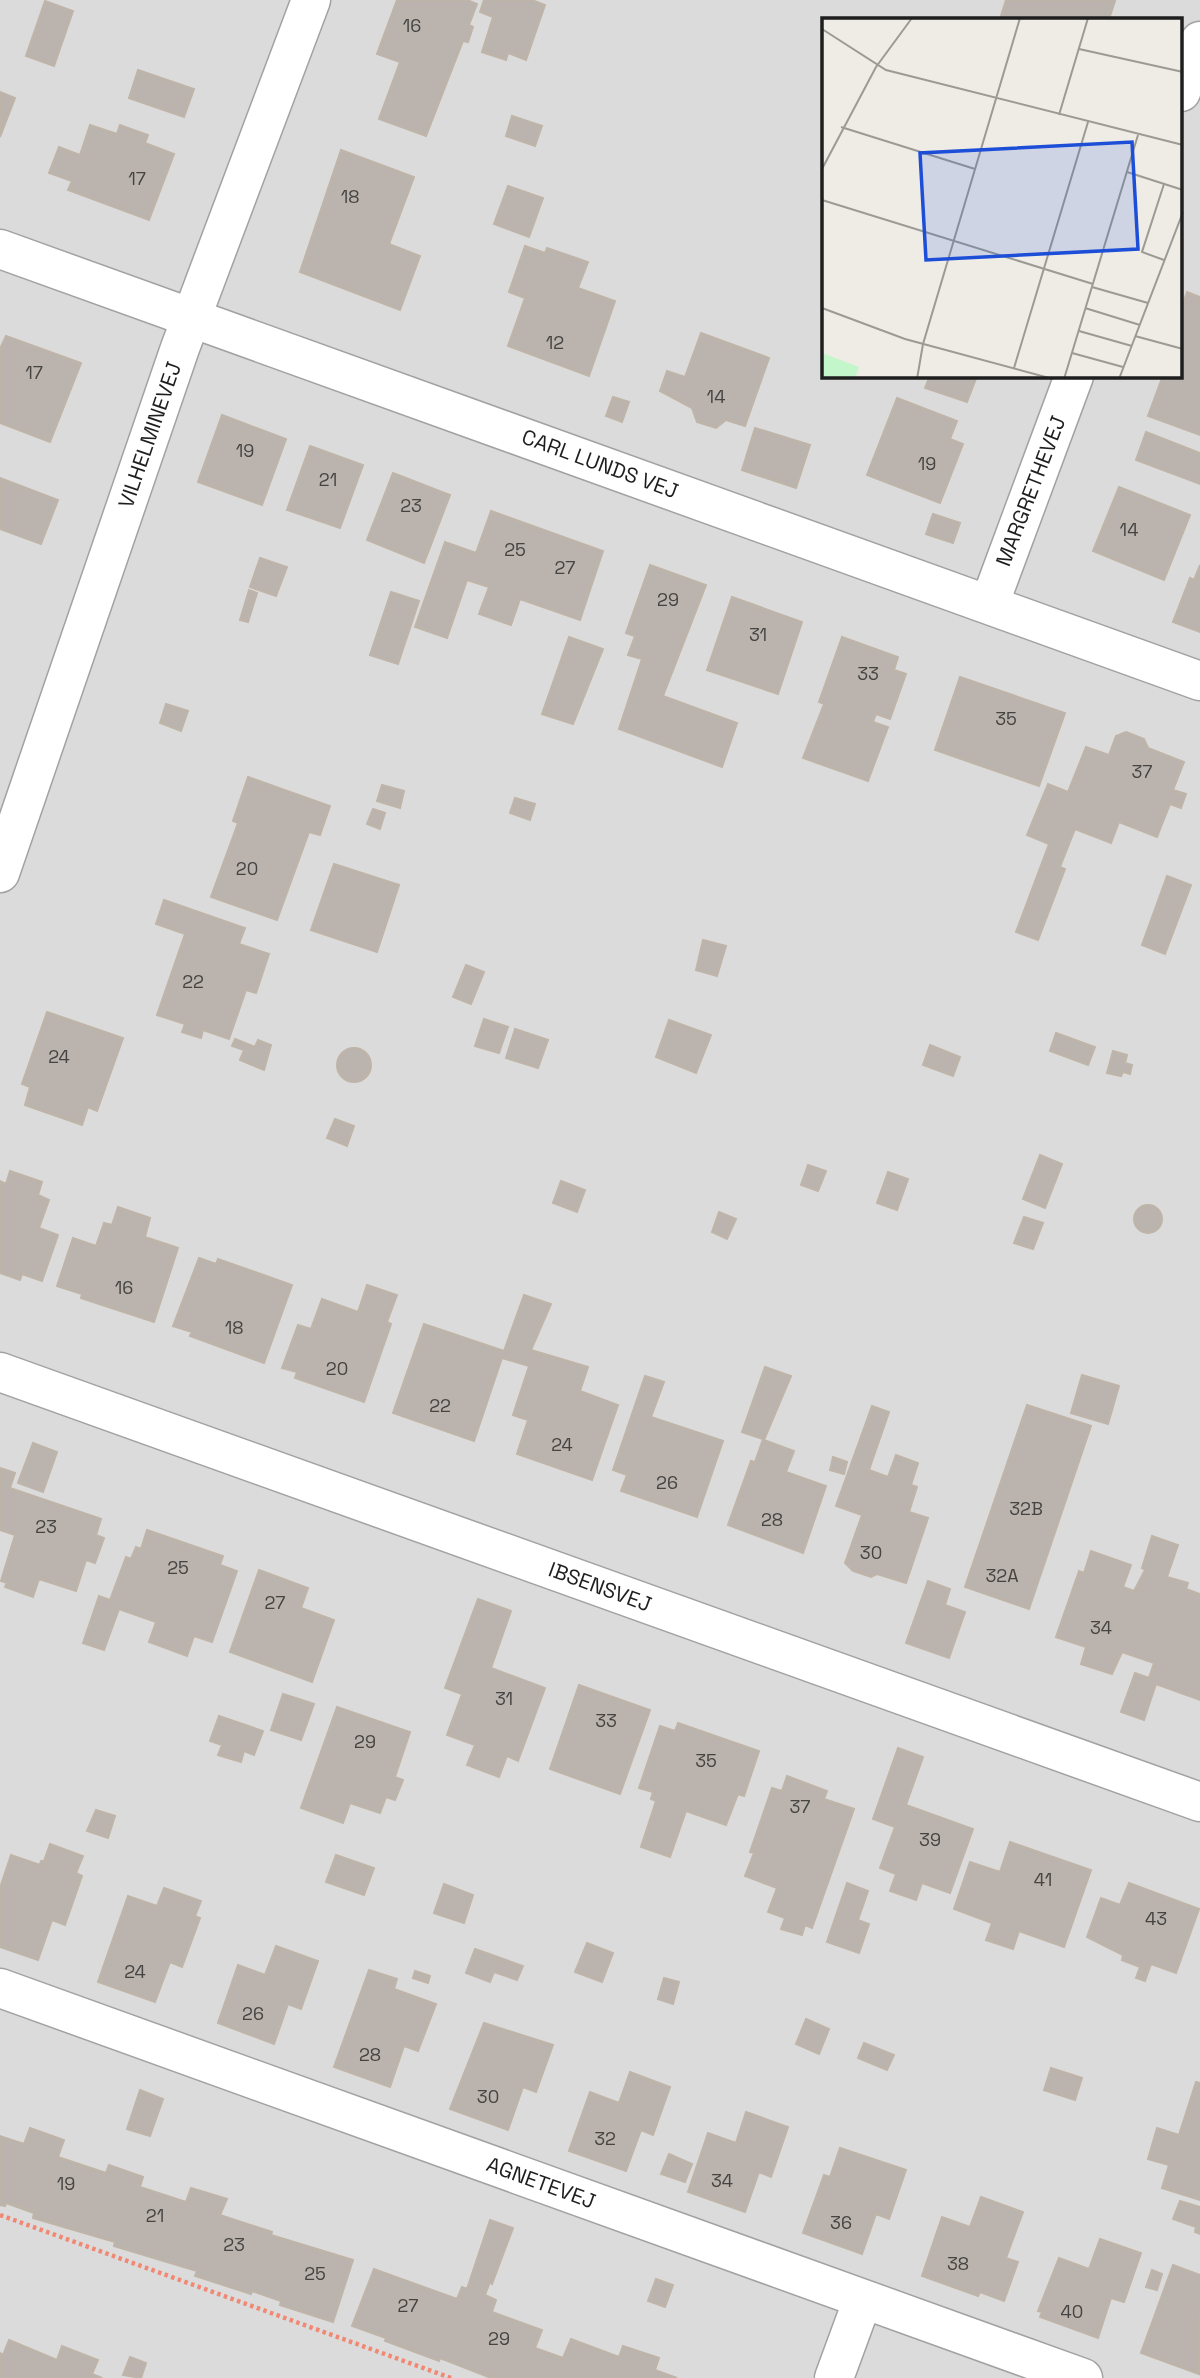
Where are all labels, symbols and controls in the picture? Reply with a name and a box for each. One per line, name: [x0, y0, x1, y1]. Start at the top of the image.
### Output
house number: 16: [403, 14, 421, 37]
inset map: [822, 18, 1182, 378]
house number: 17: [128, 167, 146, 190]
house number: 18: [341, 185, 359, 208]
house number: 12: [546, 331, 564, 354]
street label: VILHELMINEVEJ: [112, 358, 187, 512]
house number: 17: [25, 361, 43, 384]
house number: 14: [707, 385, 725, 408]
street label: MARGRETHEVEJ: [989, 412, 1072, 570]
street label: CARL LUNDS VEJ: [518, 423, 682, 504]
house number: 19: [236, 439, 254, 462]
house number: 19: [918, 452, 936, 475]
house number: 21: [319, 468, 337, 491]
house number: 23: [400, 494, 422, 517]
house number: 14: [1120, 518, 1138, 541]
house number: 25: [504, 538, 526, 561]
house number: 27: [555, 556, 575, 579]
house number: 29: [657, 588, 679, 611]
house number: 31: [749, 623, 767, 646]
house number: 33: [857, 662, 879, 685]
house number: 35: [995, 707, 1017, 730]
house number: 37: [1131, 760, 1153, 783]
house number: 20: [236, 857, 258, 880]
house number: 22: [182, 970, 204, 993]
house number: 24: [48, 1045, 70, 1068]
house number: 16: [115, 1276, 133, 1299]
house number: 18: [225, 1316, 243, 1339]
house number: 20: [326, 1357, 348, 1380]
house number: 22: [429, 1394, 451, 1417]
house number: 24: [551, 1433, 573, 1456]
house number: 26: [656, 1471, 678, 1494]
house number: 32B: [1009, 1497, 1043, 1520]
house number: 28: [761, 1508, 783, 1531]
house number: 23: [35, 1515, 57, 1538]
house number: 30: [860, 1541, 882, 1564]
street label: IBSENSVEJ: [545, 1555, 655, 1618]
house number: 25: [167, 1556, 189, 1579]
house number: 32A: [985, 1564, 1019, 1587]
house number: 27: [265, 1591, 285, 1614]
house number: 34: [1090, 1616, 1112, 1639]
house number: 31: [495, 1687, 513, 1710]
house number: 33: [595, 1709, 617, 1732]
house number: 29: [354, 1730, 376, 1753]
house number: 35: [695, 1749, 717, 1772]
house number: 37: [789, 1795, 811, 1818]
house number: 39: [919, 1828, 941, 1851]
house number: 41: [1034, 1868, 1052, 1891]
house number: 43: [1145, 1907, 1167, 1930]
house number: 24: [124, 1960, 146, 1983]
house number: 26: [242, 2002, 264, 2025]
house number: 28: [359, 2043, 381, 2066]
house number: 30: [477, 2085, 499, 2108]
house number: 32: [594, 2127, 616, 2150]
street label: AGNETEVEJ: [483, 2150, 599, 2215]
house number: 34: [711, 2169, 733, 2192]
house number: 19: [57, 2172, 75, 2195]
house number: 21: [146, 2204, 164, 2227]
house number: 36: [830, 2211, 852, 2234]
house number: 23: [223, 2233, 245, 2256]
house number: 38: [947, 2252, 969, 2275]
house number: 25: [304, 2262, 326, 2285]
house number: 27: [398, 2294, 418, 2317]
house number: 40: [1061, 2300, 1083, 2323]
house number: 29: [488, 2327, 510, 2350]

